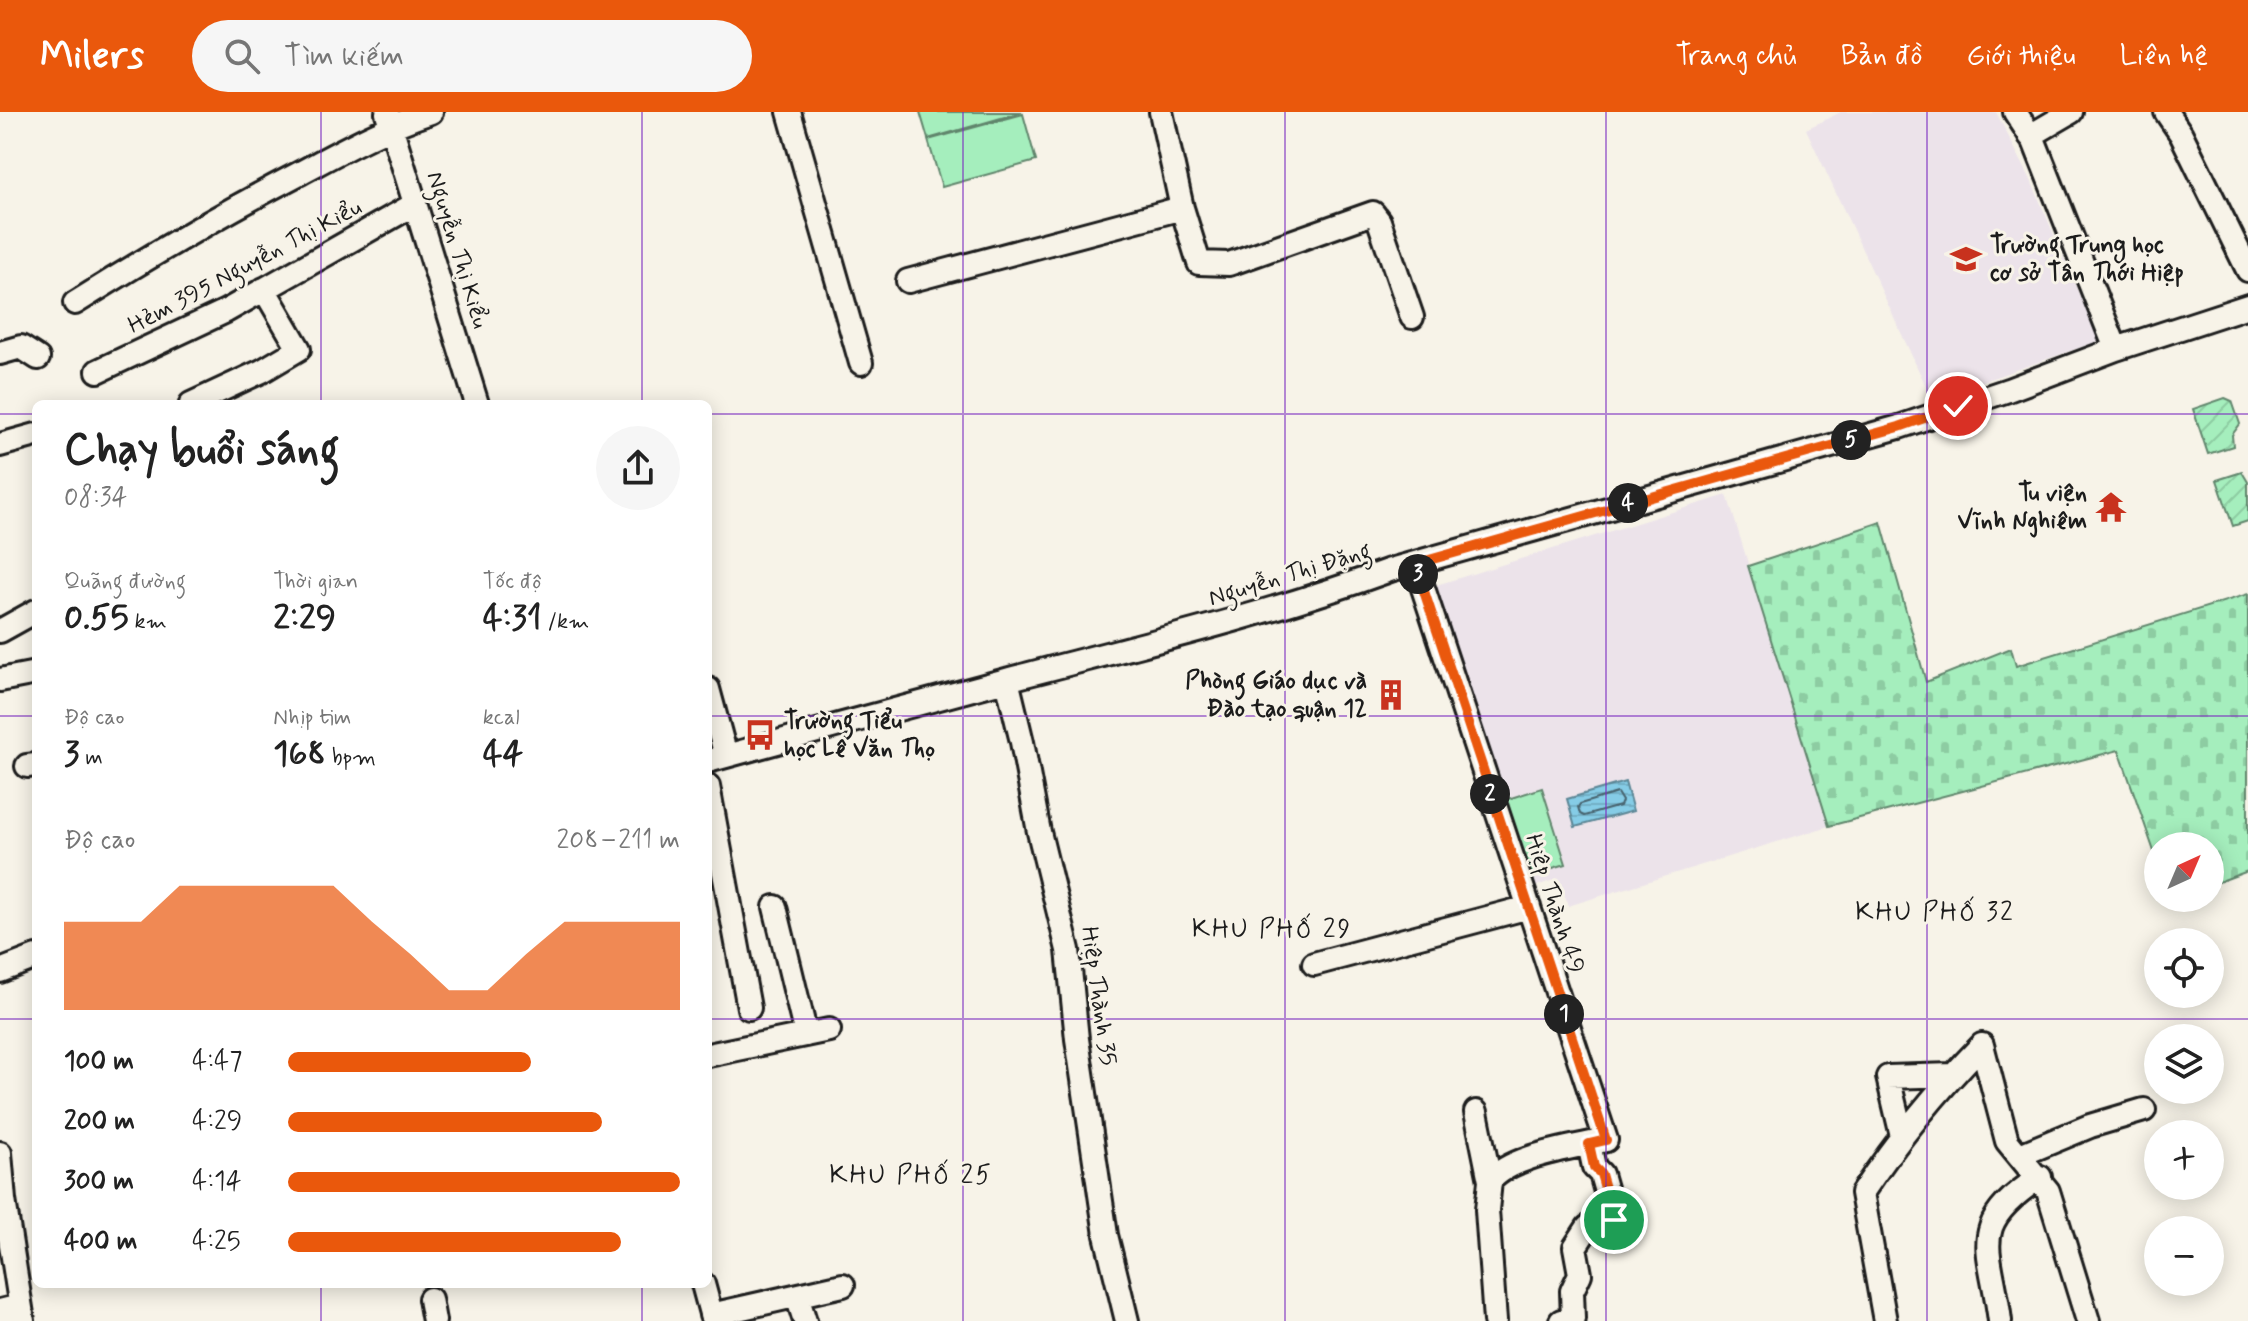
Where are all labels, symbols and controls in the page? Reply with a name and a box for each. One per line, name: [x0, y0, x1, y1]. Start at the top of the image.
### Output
search box: [192, 20, 752, 92]
text: Milers: [40, 32, 144, 81]
icon: search: [220, 34, 264, 78]
text: Tìm kiếm: [284, 37, 404, 76]
text: Trang chủ: [1676, 38, 1797, 75]
text: Bản đồ: [1841, 38, 1922, 75]
text: Giới thiệu: [1966, 38, 2076, 75]
text: Liên hệ: [2120, 38, 2208, 75]
street label: Nguyễn Thị Kiểu: [416, 168, 496, 333]
street label: Hẻm 395 Nguyễn Thị Kiểu: [123, 192, 369, 344]
place label: Trường Trung học cơ sở Tân Thới Hiệp: [1990, 230, 2184, 289]
school or university icon: Trường Trung học cơ sở Tân Thới Hiệp: [1949, 242, 1983, 276]
pin: [1924, 372, 1992, 440]
icon: check: [1936, 384, 1980, 428]
pin: 5: [1831, 420, 1871, 460]
text: Chạy buổi sáng: [64, 422, 340, 480]
button: share: [596, 426, 680, 510]
text: 5: [1844, 426, 1858, 454]
place label: Tu viện Vĩnh Nghiêm: [1958, 478, 2087, 538]
text: 08:34: [64, 481, 127, 515]
pin: 4: [1608, 483, 1648, 523]
text: 4: [1622, 489, 1634, 517]
temple icon: Tu viện Vĩnh Nghiêm: [2094, 490, 2128, 524]
street label: Nguyễn Thị Đặng: [1205, 536, 1376, 617]
pin: 3: [1398, 554, 1438, 594]
text: 3: [1413, 560, 1423, 588]
text: Quãng đường: [64, 568, 186, 596]
text: Thời gian: [273, 568, 358, 596]
text: Tốc độ: [483, 568, 542, 596]
text: 0.55: [64, 596, 129, 641]
text: 2:29: [273, 596, 336, 641]
text: 4:31: [483, 596, 542, 641]
text: km: [129, 608, 167, 636]
text: /km: [542, 608, 589, 636]
place label: Phòng Giáo dục và Đào tạo quận 12: [1185, 666, 1367, 725]
building icon: Phòng Giáo dục và Đào tạo quận 12: [1374, 678, 1408, 712]
text: Độ cao: [64, 704, 124, 732]
text: Nhịp tim: [273, 704, 351, 732]
text: kcal: [483, 704, 520, 732]
place label: Trường Tiểu học Lê Văn Thọ: [784, 706, 935, 765]
bus stop icon: Trường Tiểu học Lê Văn Thọ: [743, 718, 777, 752]
text: 3: [64, 732, 79, 777]
text: 168: [273, 732, 326, 777]
text: 44: [483, 732, 523, 777]
text: m: [79, 744, 103, 772]
text: bpm: [326, 744, 376, 772]
pin: 2: [1470, 774, 1510, 814]
text: 2: [1485, 780, 1495, 808]
text: Độ cao: [64, 824, 135, 858]
text: 208–211 m: [557, 824, 680, 858]
street label: Hiệp Thành 49: [1517, 830, 1591, 978]
north arrow: [2144, 832, 2224, 912]
map controls: [2144, 832, 2224, 1296]
district label: KHU PHỐ 32: [1855, 896, 2015, 930]
district label: KHU PHỐ 29: [1192, 913, 1352, 947]
street label: Hiệp Thành 35: [1073, 924, 1123, 1068]
button: locate: [2144, 928, 2224, 1008]
pin: 1: [1544, 994, 1584, 1034]
text: 1: [1559, 1000, 1569, 1028]
button: layers: [2144, 1024, 2224, 1104]
text: 100 m: [64, 1045, 134, 1079]
text: 4:47: [192, 1045, 242, 1079]
text: 200 m: [64, 1105, 135, 1139]
text: 4:29: [192, 1105, 242, 1139]
button: +: [2144, 1120, 2224, 1200]
district label: KHU PHỐ 25: [829, 1159, 993, 1193]
text: 300 m: [64, 1165, 134, 1199]
text: 4:14: [192, 1165, 241, 1199]
pin: [1580, 1186, 1648, 1254]
icon: arrive: [1592, 1198, 1636, 1242]
button: −: [2144, 1216, 2224, 1296]
text: 400 m: [64, 1225, 137, 1259]
text: 4:25: [192, 1225, 241, 1259]

